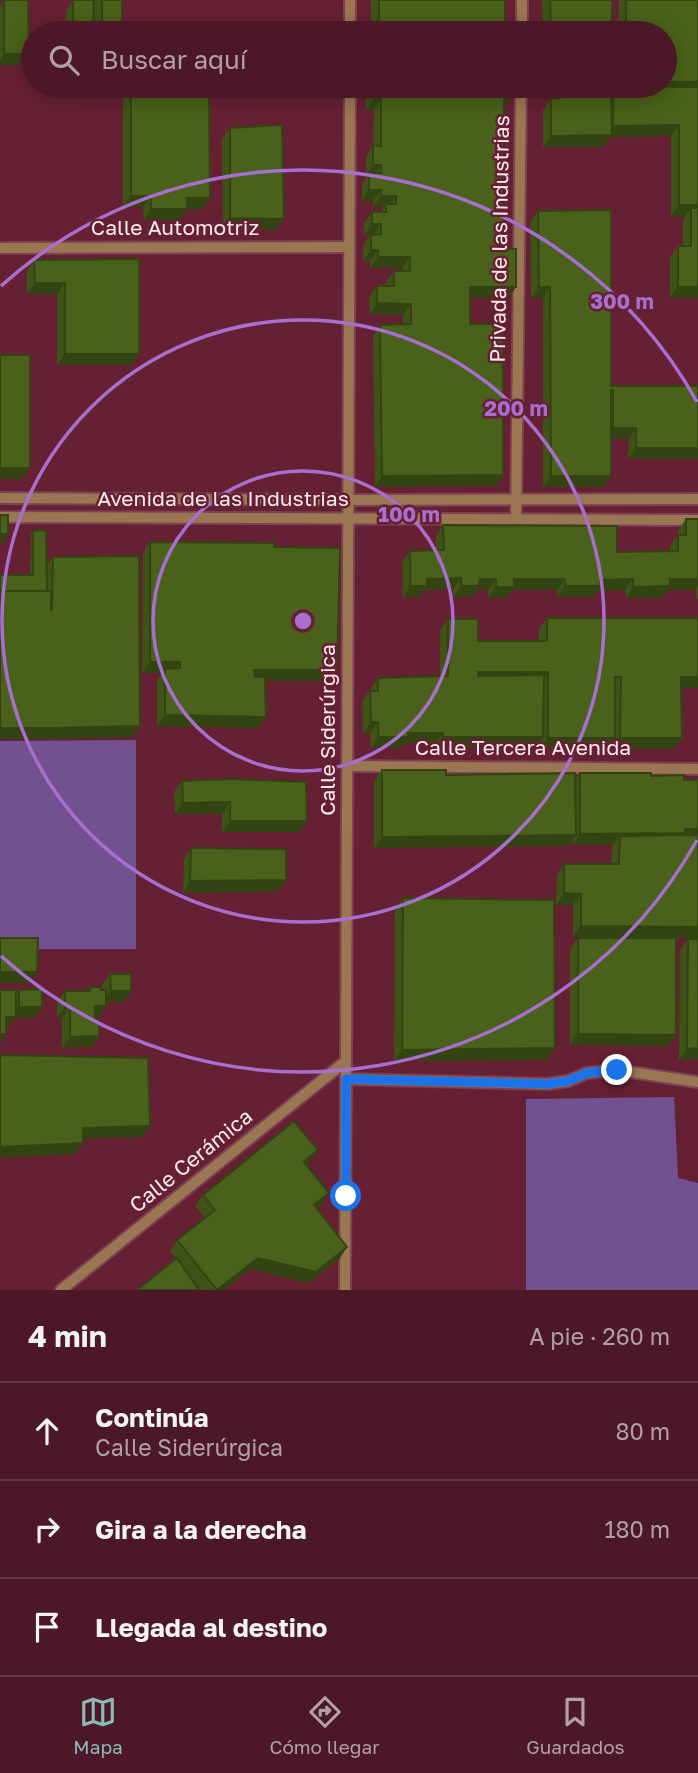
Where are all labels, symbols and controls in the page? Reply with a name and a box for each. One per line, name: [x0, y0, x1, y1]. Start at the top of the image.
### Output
search box: [21, 21, 677, 98]
icon: search: [45, 41, 83, 79]
text: Buscar aquí: [101, 44, 247, 75]
street label: Privada de las Industrias: [484, 115, 514, 363]
street label: Calle Automotriz: [91, 214, 259, 240]
text: 300 m: [590, 288, 654, 314]
text: 200 m: [484, 395, 548, 421]
street label: Avenida de las Industrias: [97, 485, 349, 511]
text: 100 m: [378, 501, 440, 527]
centre of rings: [291, 609, 315, 633]
street label: Calle Siderúrgica: [314, 644, 340, 816]
street label: Calle Tercera Avenida: [415, 734, 631, 760]
route end: [601, 1054, 632, 1085]
street label: Calle Cerámica: [124, 1103, 257, 1218]
route start: [330, 1180, 361, 1211]
text: 4 min: [28, 1318, 107, 1354]
text: A pie · 260 m: [529, 1322, 670, 1350]
text: Continúa: [95, 1402, 209, 1433]
icon: ahead: [28, 1412, 66, 1450]
text: 80 m: [616, 1417, 670, 1445]
text: Calle Siderúrgica: [95, 1433, 283, 1461]
icon: right: [28, 1510, 66, 1548]
text: Gira a la derecha: [95, 1514, 307, 1545]
text: 180 m: [604, 1515, 670, 1543]
icon: arrive: [28, 1608, 66, 1646]
text: Llegada al destino: [95, 1612, 327, 1643]
tab: Mapa: [73, 1693, 123, 1758]
tab: Cómo llegar: [269, 1693, 380, 1758]
tab: Guardados: [526, 1693, 625, 1758]

